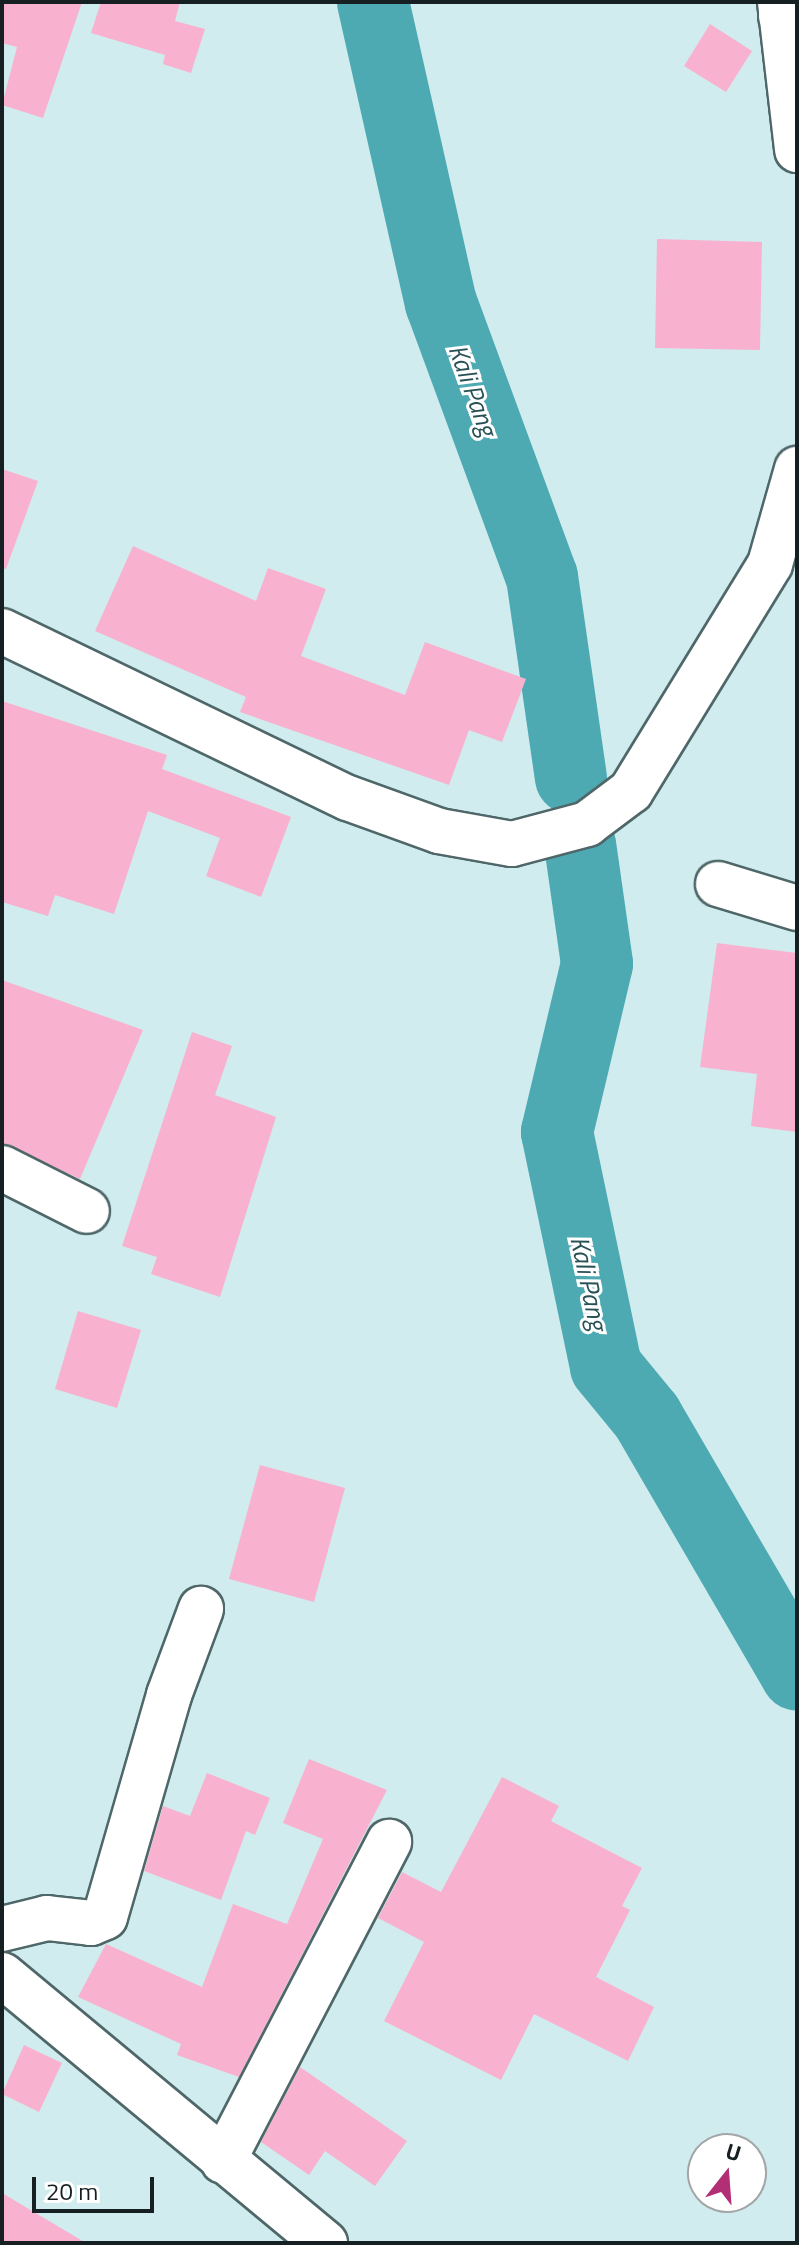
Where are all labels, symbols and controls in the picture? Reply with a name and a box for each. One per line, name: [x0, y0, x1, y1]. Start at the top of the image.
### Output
water label: Kali Pang: [442, 340, 504, 440]
water label: Kali Pang: [564, 1233, 614, 1333]
north arrow: [687, 2133, 767, 2213]
text: U: [722, 2134, 745, 2170]
scale bar: [36, 2161, 158, 2211]
text: 20 m: [46, 2173, 98, 2209]

